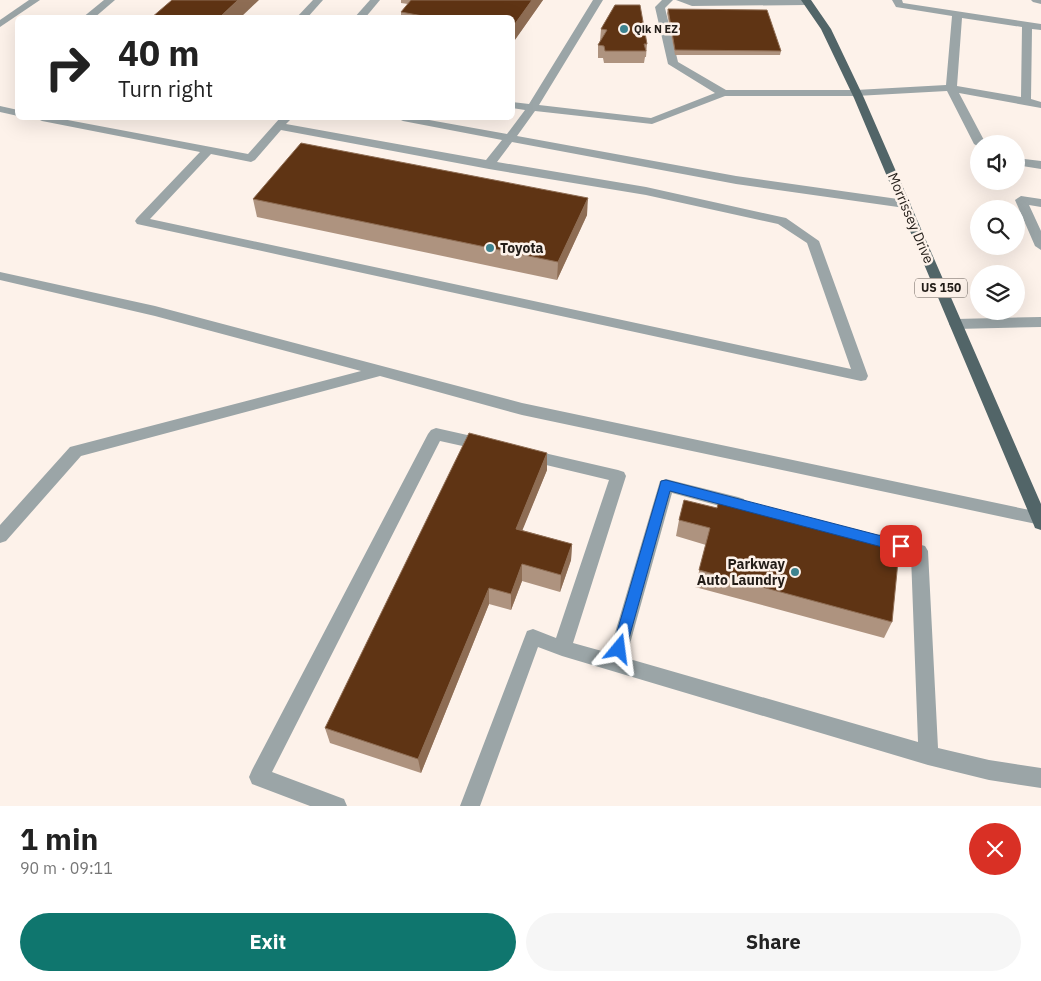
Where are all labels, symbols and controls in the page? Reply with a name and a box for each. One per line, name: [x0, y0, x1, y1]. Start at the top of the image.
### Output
place label: Qik N EZ: [634, 22, 678, 36]
marker: Qik N EZ: [618, 23, 630, 35]
text: 40 m: [118, 30, 200, 76]
icon: right: [35, 35, 100, 100]
text: Turn right: [118, 74, 213, 103]
map controls: [970, 135, 1025, 320]
button: sound: [970, 135, 1025, 190]
street label: Morrissey Drive: [884, 170, 938, 266]
button: search: [970, 200, 1025, 255]
place label: Toyota: [500, 239, 544, 257]
marker: Toyota: [484, 242, 496, 254]
button: layers: [970, 265, 1025, 320]
road number: US 150: [915, 278, 967, 298]
pin: [880, 525, 922, 567]
icon: arrive: [887, 532, 915, 560]
place label: Parkway Auto Laundry: [697, 555, 786, 589]
marker: Parkway Auto Laundry: [789, 566, 801, 578]
position arrow: [592, 622, 644, 674]
text: 1 min: [20, 819, 98, 858]
button: close: [969, 823, 1021, 875]
text: 90 m · 09:11: [20, 858, 113, 878]
button: Exit: [20, 913, 516, 971]
button: Share: [526, 913, 1021, 971]

